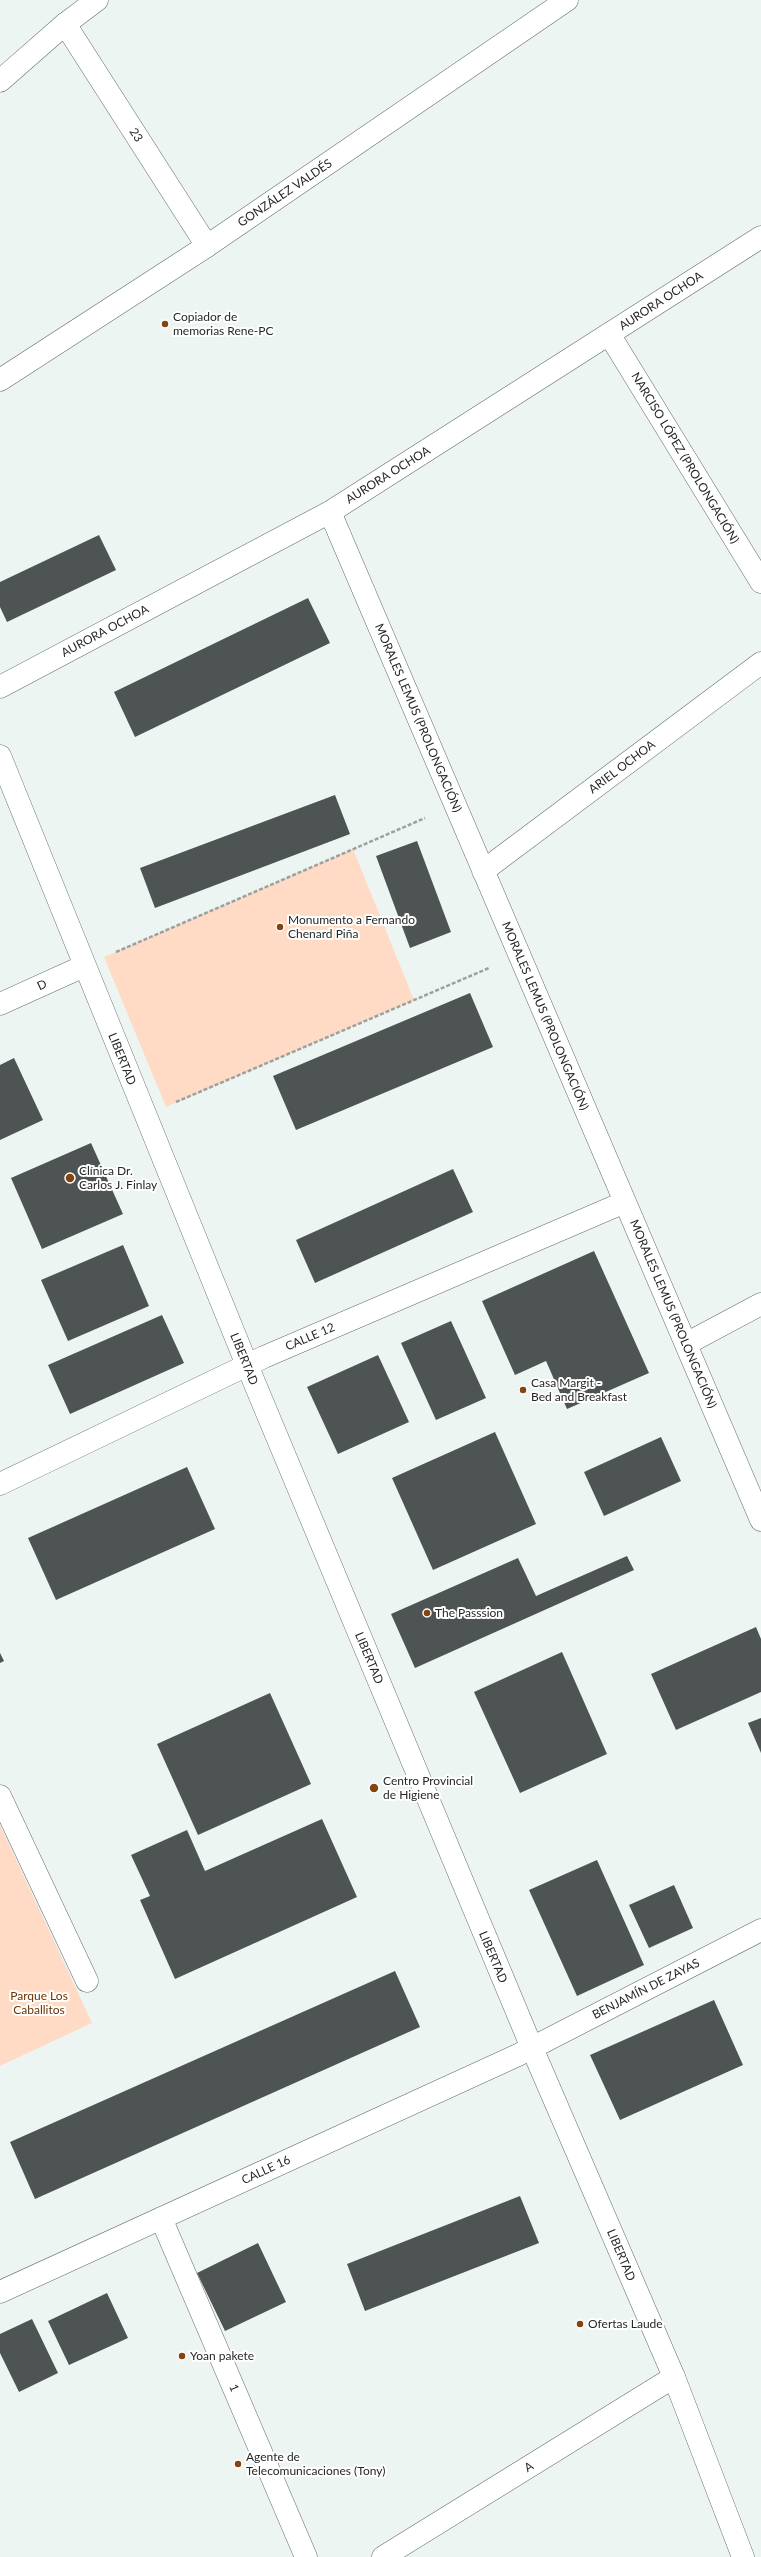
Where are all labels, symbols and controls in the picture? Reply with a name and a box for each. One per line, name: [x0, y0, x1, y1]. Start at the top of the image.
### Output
street label: 23: [126, 125, 146, 145]
street label: GONZÁLEZ VALDÉS: [235, 156, 335, 230]
street label: AURORA OCHOA: [616, 269, 706, 333]
place label: Copiador de memorias Rene-PC: [173, 310, 274, 338]
marker: Copiador de memorias Rene-PC: [160, 319, 170, 329]
street label: NARCISO LÓPEZ (PROLONGACIÓN): [628, 370, 742, 546]
street label: AURORA OCHOA: [343, 443, 433, 507]
street label: AURORA OCHOA: [59, 602, 151, 660]
street label: MORALES LEMUS (PROLONGACIÓN): [372, 621, 464, 815]
street label: ARIEL OCHOA: [586, 737, 658, 797]
place label: Monumento a Fernando Chenard Piña: [288, 913, 415, 941]
street label: MORALES LEMUS (PROLONGACIÓN): [499, 919, 591, 1113]
marker: Monumento a Fernando Chenard Piña: [275, 922, 285, 932]
street label: D: [35, 977, 49, 993]
street label: LIBERTAD: [105, 1031, 139, 1087]
place label: Clínica Dr. Carlos J. Finlay: [79, 1164, 157, 1192]
marker: Clínica Dr. Carlos J. Finlay: [64, 1172, 76, 1184]
street label: MORALES LEMUS (PROLONGACIÓN): [627, 1217, 719, 1411]
street label: CALLE 12: [283, 1320, 337, 1354]
street label: LIBERTAD: [227, 1331, 261, 1387]
place label: Casa Margit - Bed and Breakfast: [531, 1376, 627, 1404]
marker: Casa Margit - Bed and Breakfast: [518, 1385, 528, 1395]
place label: The Passsion: [435, 1606, 503, 1620]
marker: The Passsion: [422, 1608, 432, 1618]
street label: LIBERTAD: [352, 1630, 386, 1686]
place label: Centro Provincial de Higiene: [383, 1774, 473, 1802]
marker: Centro Provincial de Higiene: [368, 1782, 380, 1794]
street label: LIBERTAD: [476, 1929, 510, 1985]
street label: BENJAMÍN DE ZAYAS: [590, 1956, 702, 2022]
park label: Parque Los Caballitos: [10, 1989, 68, 2017]
street label: CALLE 16: [239, 2152, 293, 2188]
street label: LIBERTAD: [604, 2227, 638, 2283]
place label: Ofertas Laude: [588, 2317, 663, 2331]
marker: Ofertas Laude: [575, 2319, 585, 2329]
place label: Yoan pakete: [190, 2349, 254, 2363]
marker: Yoan pakete: [177, 2351, 187, 2361]
street label: 1: [226, 2382, 242, 2394]
place label: Agente de Telecomunicaciones (Tony): [246, 2450, 385, 2478]
marker: Agente de Telecomunicaciones (Tony): [233, 2459, 243, 2469]
street label: A: [522, 2459, 536, 2475]

